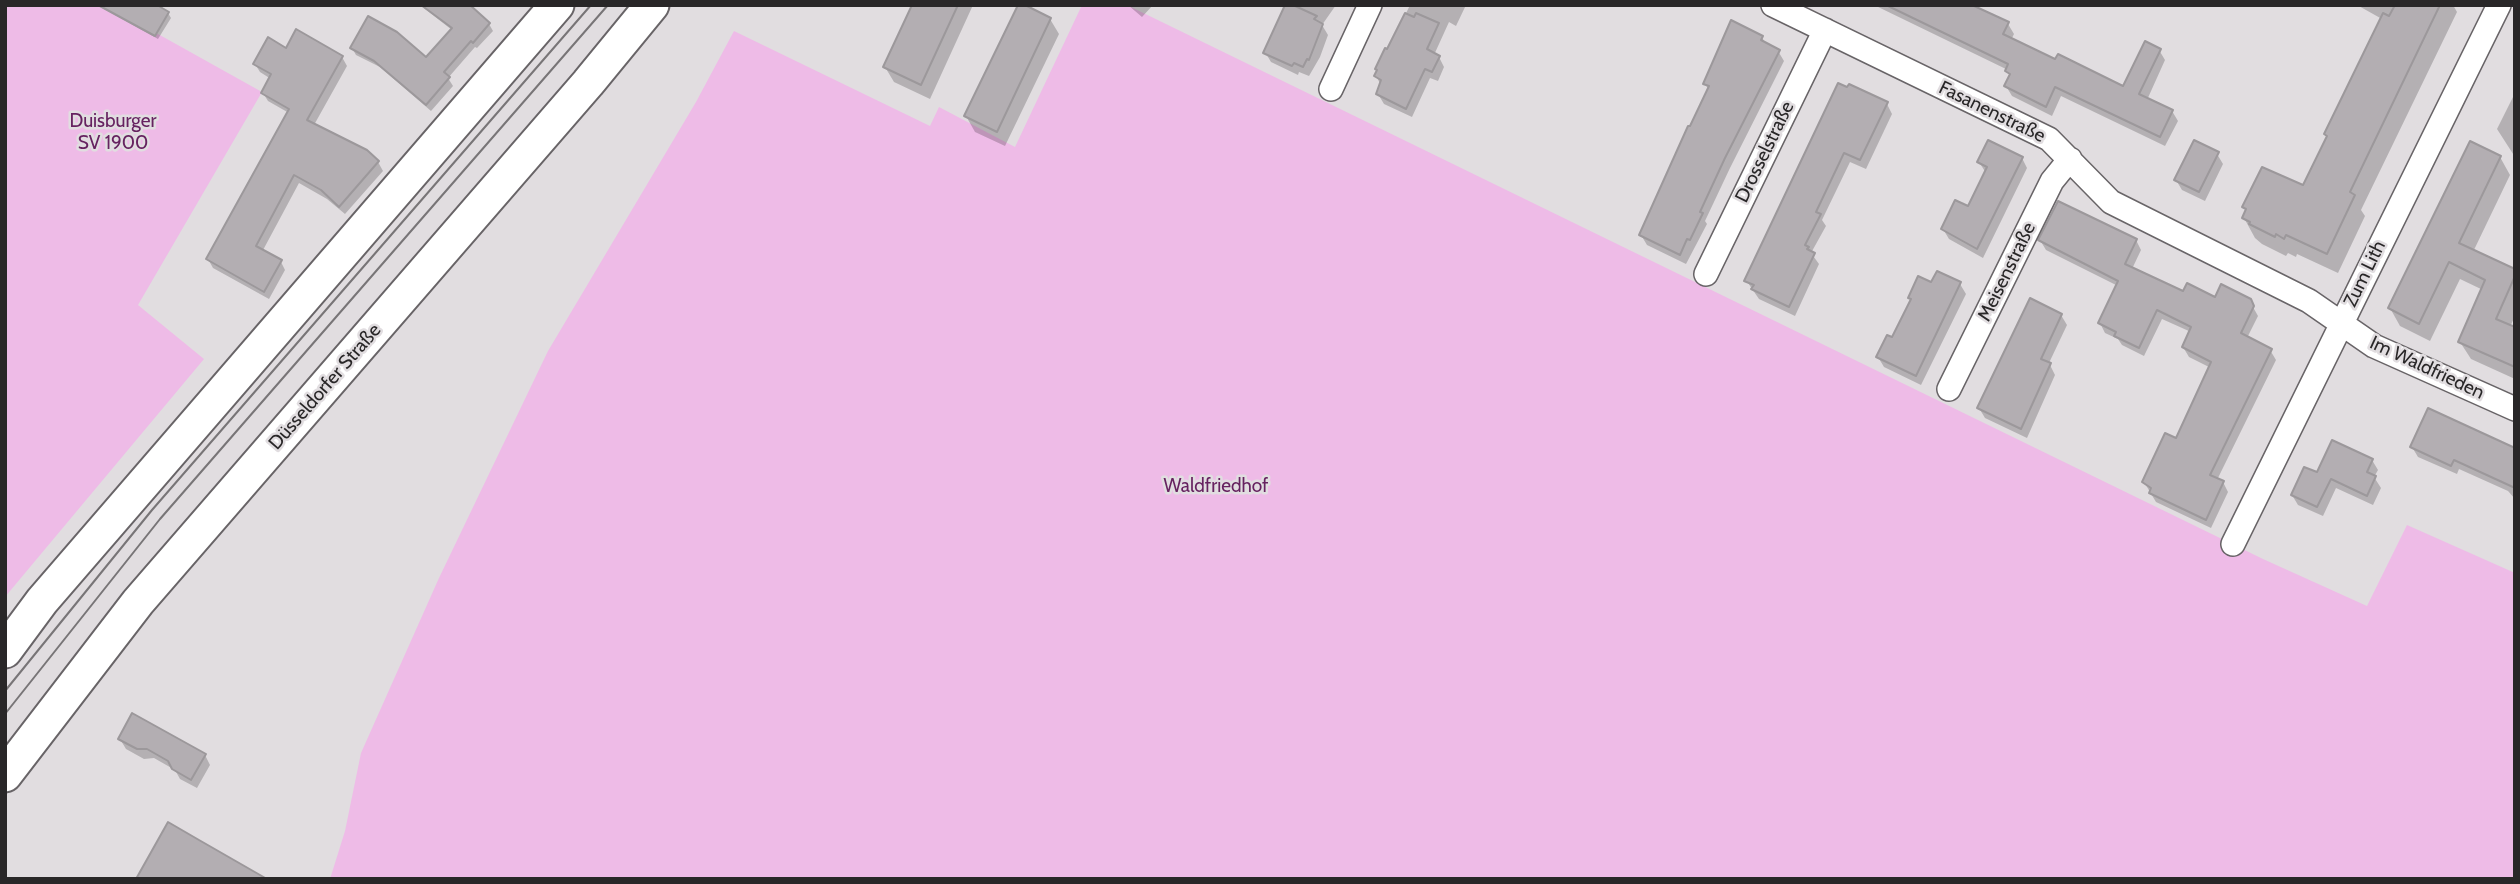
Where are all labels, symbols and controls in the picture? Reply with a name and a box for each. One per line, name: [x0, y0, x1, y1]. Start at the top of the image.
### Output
street label: Fasanenstraße: [1935, 76, 2049, 148]
street label: Drosselstraße: [1731, 98, 1799, 206]
park label: Duisburger SV 1900: [69, 110, 157, 154]
street label: Meisenstraße: [1973, 219, 2041, 325]
street label: Zum Lith: [2339, 237, 2391, 311]
street label: Düsseldorfer Straße: [264, 319, 386, 455]
street label: Im Waldfrieden: [2366, 332, 2488, 404]
park label: Waldfriedhof: [1164, 475, 1268, 497]

